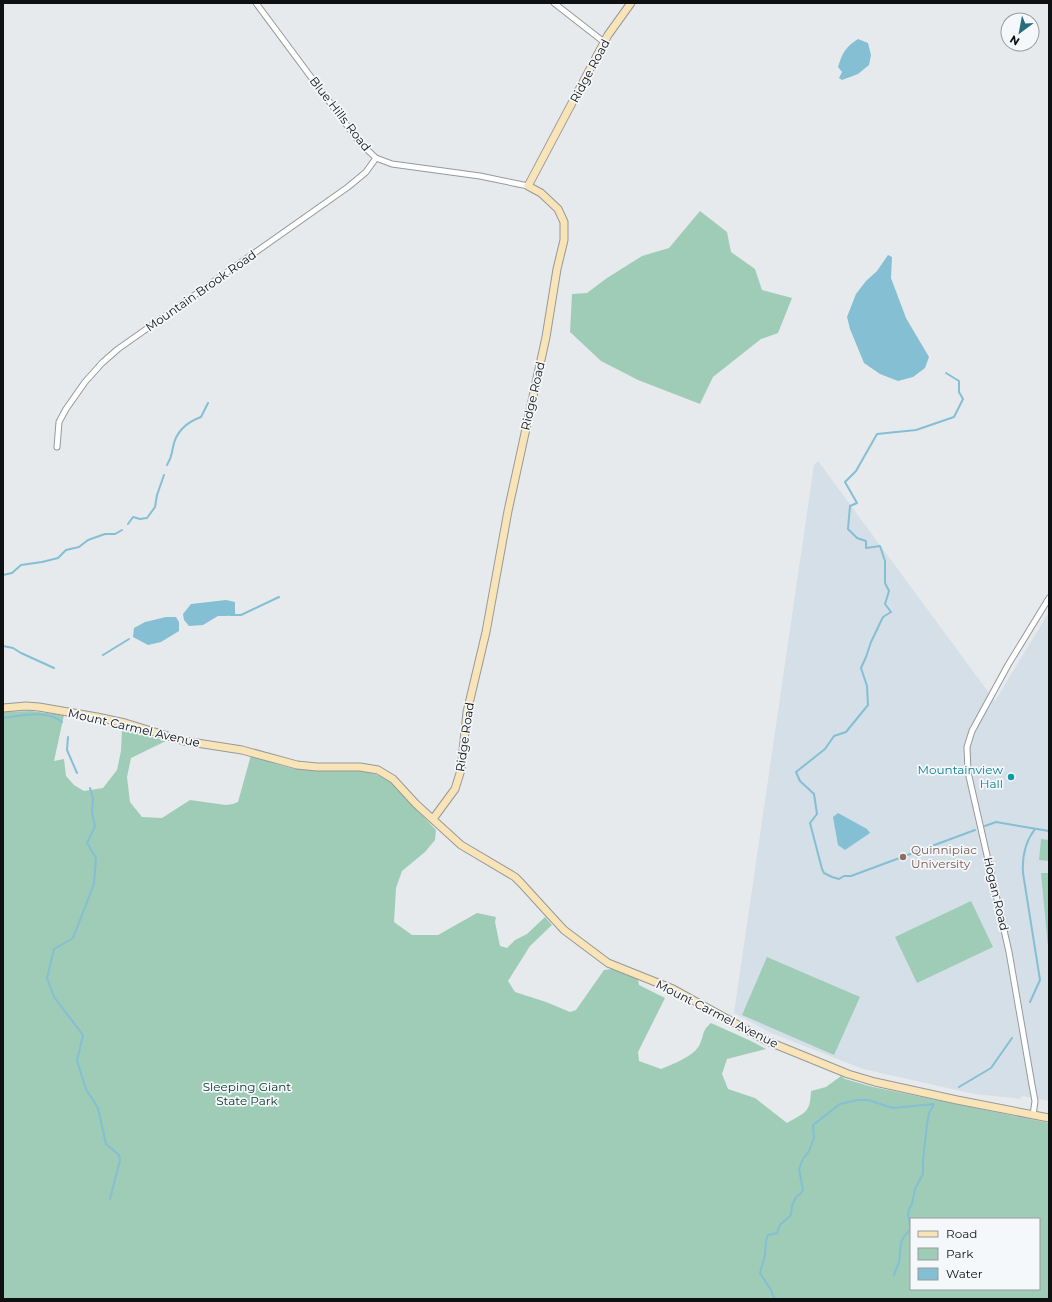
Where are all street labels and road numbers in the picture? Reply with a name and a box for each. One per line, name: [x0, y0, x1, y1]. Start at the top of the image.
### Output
street label: Ridge Road: [566, 36, 613, 105]
street label: Blue Hills Road: [307, 73, 374, 154]
street label: Mountain Brook Road: [142, 247, 259, 335]
street label: Ridge Road: [517, 360, 548, 432]
street label: Ridge Road: [452, 701, 477, 773]
street label: Mount Carmel Avenue: [67, 705, 202, 750]
street label: Hogan Road: [981, 856, 1012, 932]
street label: Mount Carmel Avenue: [654, 976, 781, 1051]

